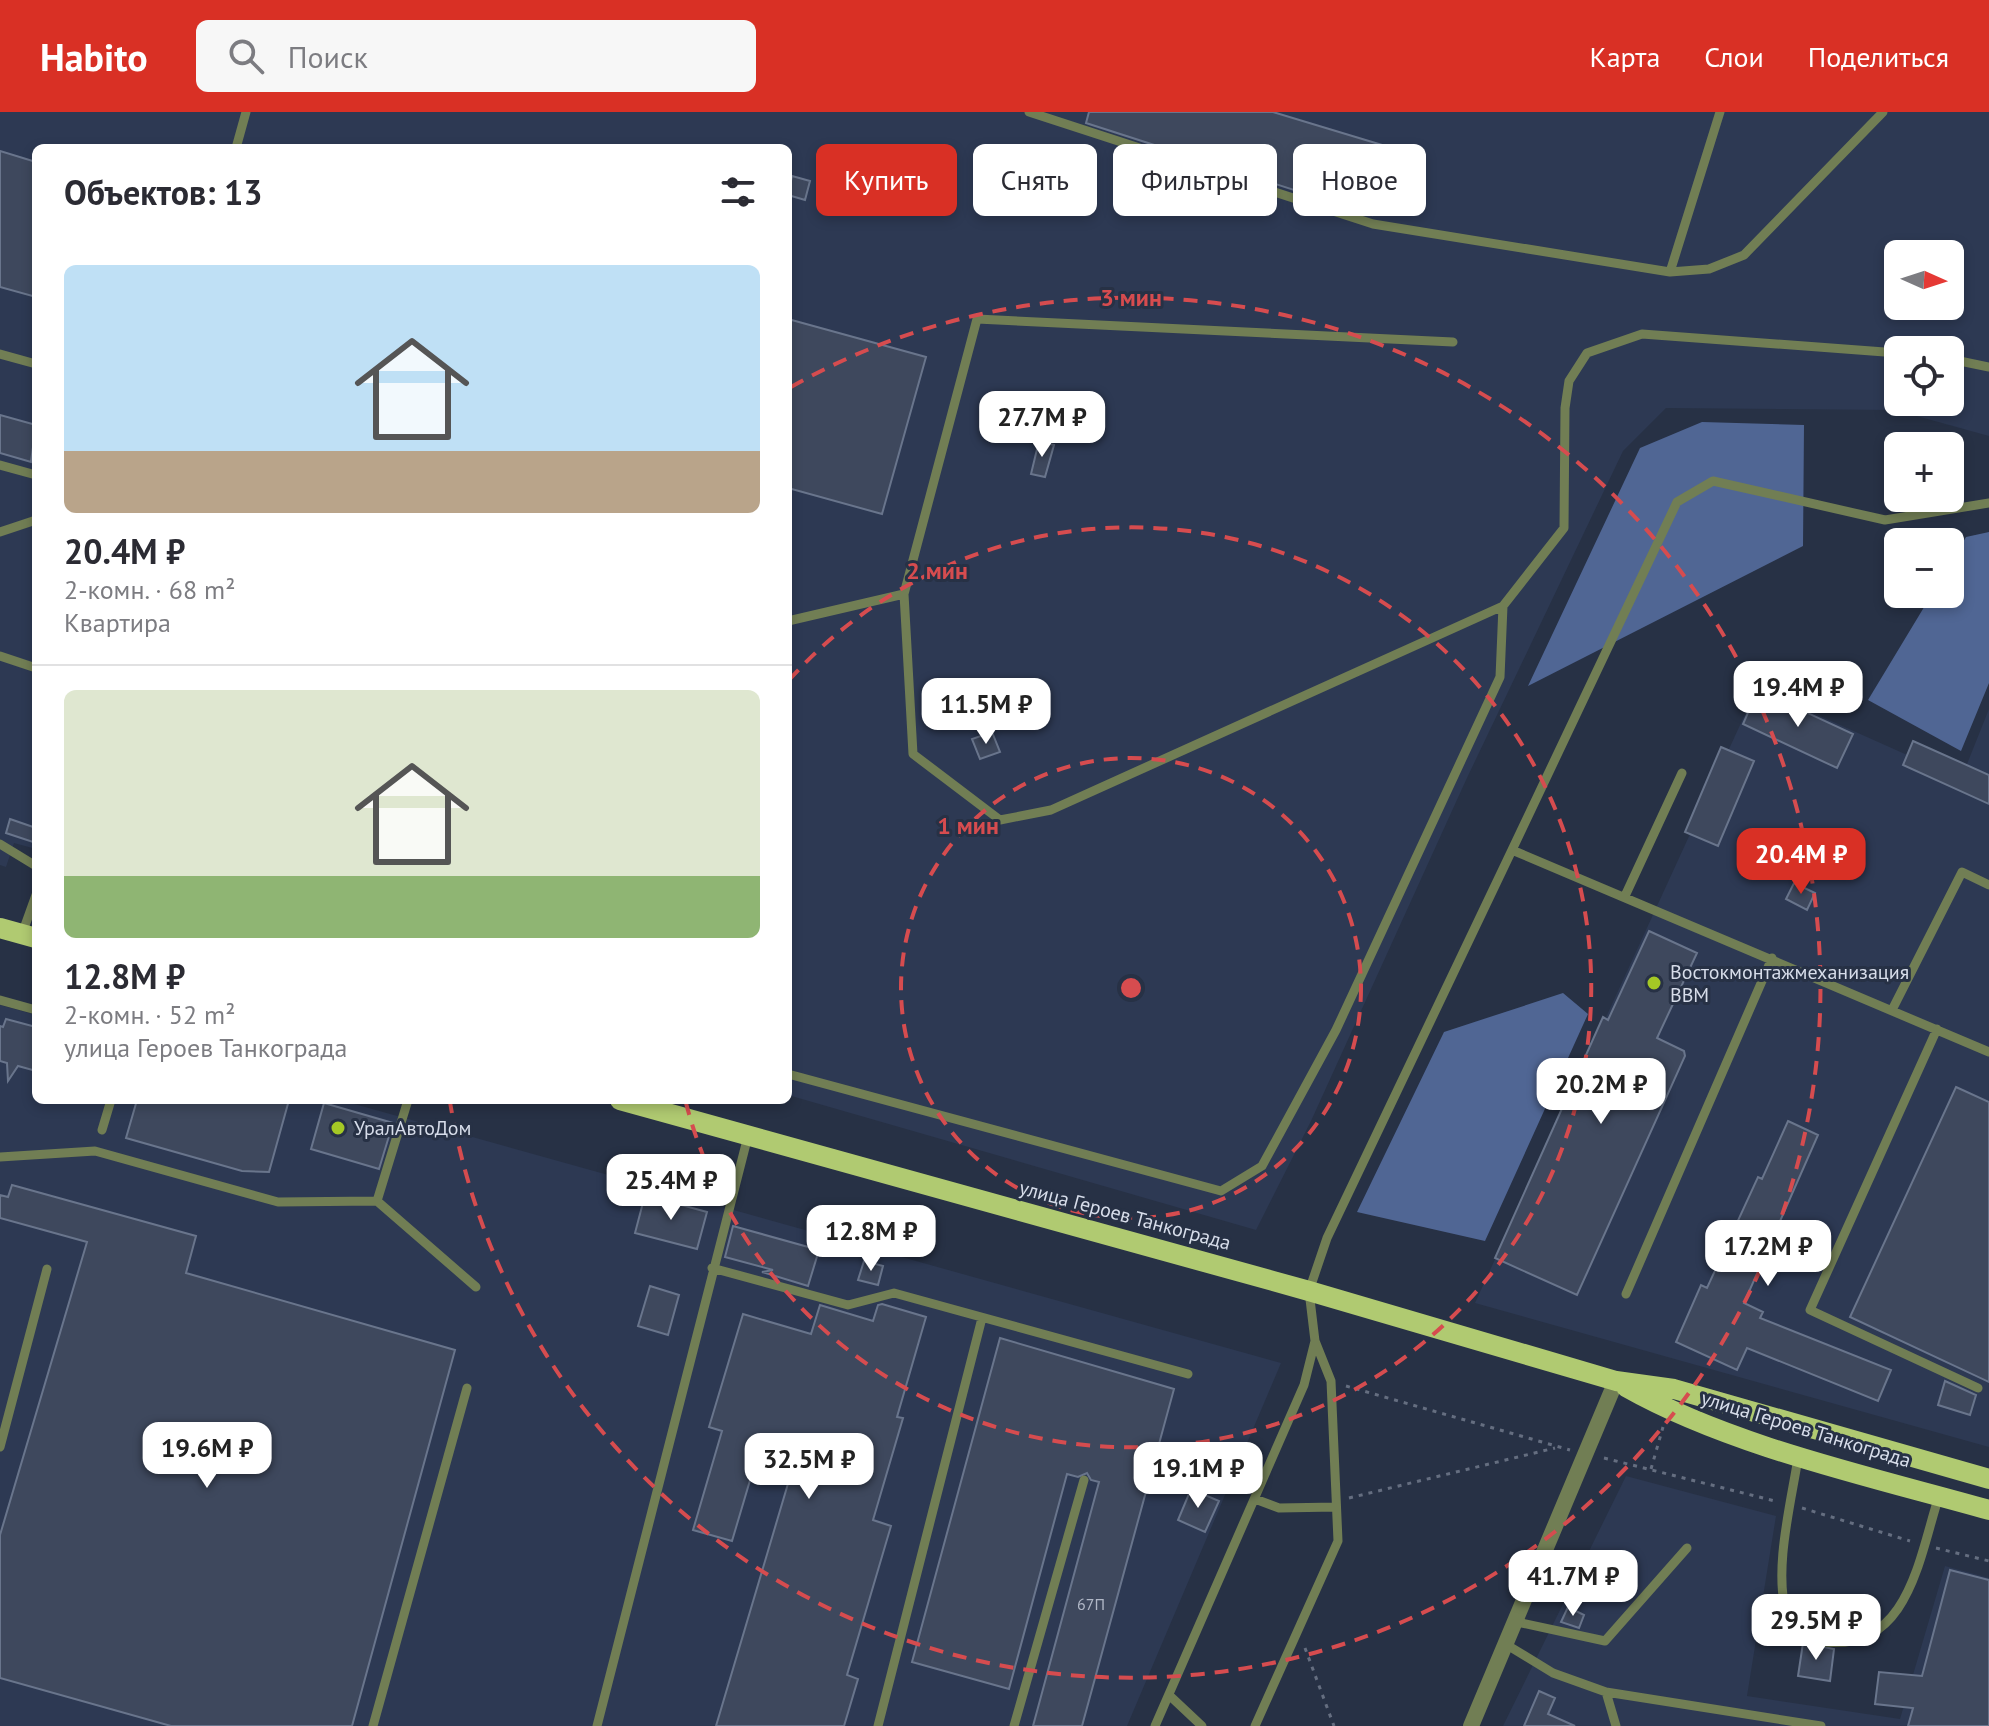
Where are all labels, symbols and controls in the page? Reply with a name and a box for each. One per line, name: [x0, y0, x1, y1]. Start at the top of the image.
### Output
search box: [196, 20, 756, 92]
text: Habito: [40, 32, 148, 81]
icon: search: [224, 34, 268, 78]
text: Поиск: [288, 37, 368, 76]
text: Карта: [1590, 38, 1660, 75]
text: Слои: [1704, 38, 1764, 75]
text: Поделиться: [1808, 38, 1949, 75]
chip: Купить: [816, 144, 957, 216]
chip: Снять: [973, 144, 1097, 216]
chip: Фильтры: [1113, 144, 1277, 216]
chip: Новое: [1293, 144, 1426, 216]
text: Объектов: 13: [64, 170, 263, 214]
icon: filters: [716, 170, 760, 214]
north arrow: [1884, 240, 1964, 320]
map controls: [1884, 240, 1964, 608]
text: 3 мин: [1100, 282, 1162, 313]
icon: home: [340, 317, 484, 461]
button: locate: [1884, 336, 1964, 416]
pin: 27.7M ₽: [968, 391, 1116, 459]
text: 27.7M ₽: [997, 400, 1087, 433]
button: +: [1884, 432, 1964, 512]
button: −: [1884, 528, 1964, 608]
text: 20.4M ₽: [64, 529, 185, 573]
text: 2 мин: [906, 555, 968, 586]
text: 2-комн. · 68 m²: [64, 573, 235, 606]
text: Квартира: [64, 606, 171, 639]
pin: 19.4M ₽: [1724, 661, 1872, 729]
text: 19.4M ₽: [1752, 670, 1844, 703]
pin: 11.5M ₽: [912, 678, 1060, 746]
text: 11.5M ₽: [940, 687, 1032, 720]
icon: home: [340, 742, 484, 886]
text: 1 мин: [937, 810, 999, 841]
pin: 20.4M ₽: [1727, 828, 1875, 896]
text: 20.4M ₽: [1755, 837, 1847, 870]
text: 12.8M ₽: [64, 954, 185, 998]
place label: Востокмонтажмеханизация ВВМ: [1670, 959, 1909, 1008]
centre of rings: [1117, 974, 1145, 1002]
marker: Востокмонтажмеханизация ВВМ: [1645, 974, 1663, 992]
text: 2-комн. · 52 m²: [64, 998, 235, 1031]
text: улица Героев Танкограда: [64, 1031, 347, 1064]
pin: 20.2M ₽: [1527, 1058, 1675, 1126]
text: 20.2M ₽: [1555, 1067, 1647, 1100]
place label: УралАвтоДом: [354, 1115, 471, 1141]
marker: УралАвтоДом: [329, 1119, 347, 1137]
pin: 25.4M ₽: [597, 1154, 745, 1222]
text: 25.4M ₽: [625, 1163, 717, 1196]
street label: улица Героев Танкограда: [1016, 1174, 1234, 1256]
pin: 12.8M ₽: [797, 1205, 945, 1273]
text: 12.8M ₽: [825, 1214, 917, 1247]
pin: 17.2M ₽: [1694, 1220, 1842, 1288]
text: 17.2M ₽: [1723, 1229, 1813, 1262]
street label: улица Героев Танкограда: [1698, 1385, 1914, 1473]
pin: 19.6M ₽: [133, 1422, 281, 1490]
text: 19.6M ₽: [161, 1431, 253, 1464]
pin: 32.5M ₽: [735, 1433, 883, 1501]
text: 32.5M ₽: [763, 1442, 855, 1475]
pin: 19.1M ₽: [1124, 1442, 1272, 1510]
text: 19.1M ₽: [1152, 1451, 1244, 1484]
pin: 41.7M ₽: [1499, 1550, 1647, 1618]
text: 41.7M ₽: [1527, 1559, 1619, 1592]
house number: 67П: [1077, 1594, 1105, 1614]
pin: 29.5M ₽: [1742, 1594, 1890, 1662]
text: 29.5M ₽: [1770, 1603, 1862, 1636]

